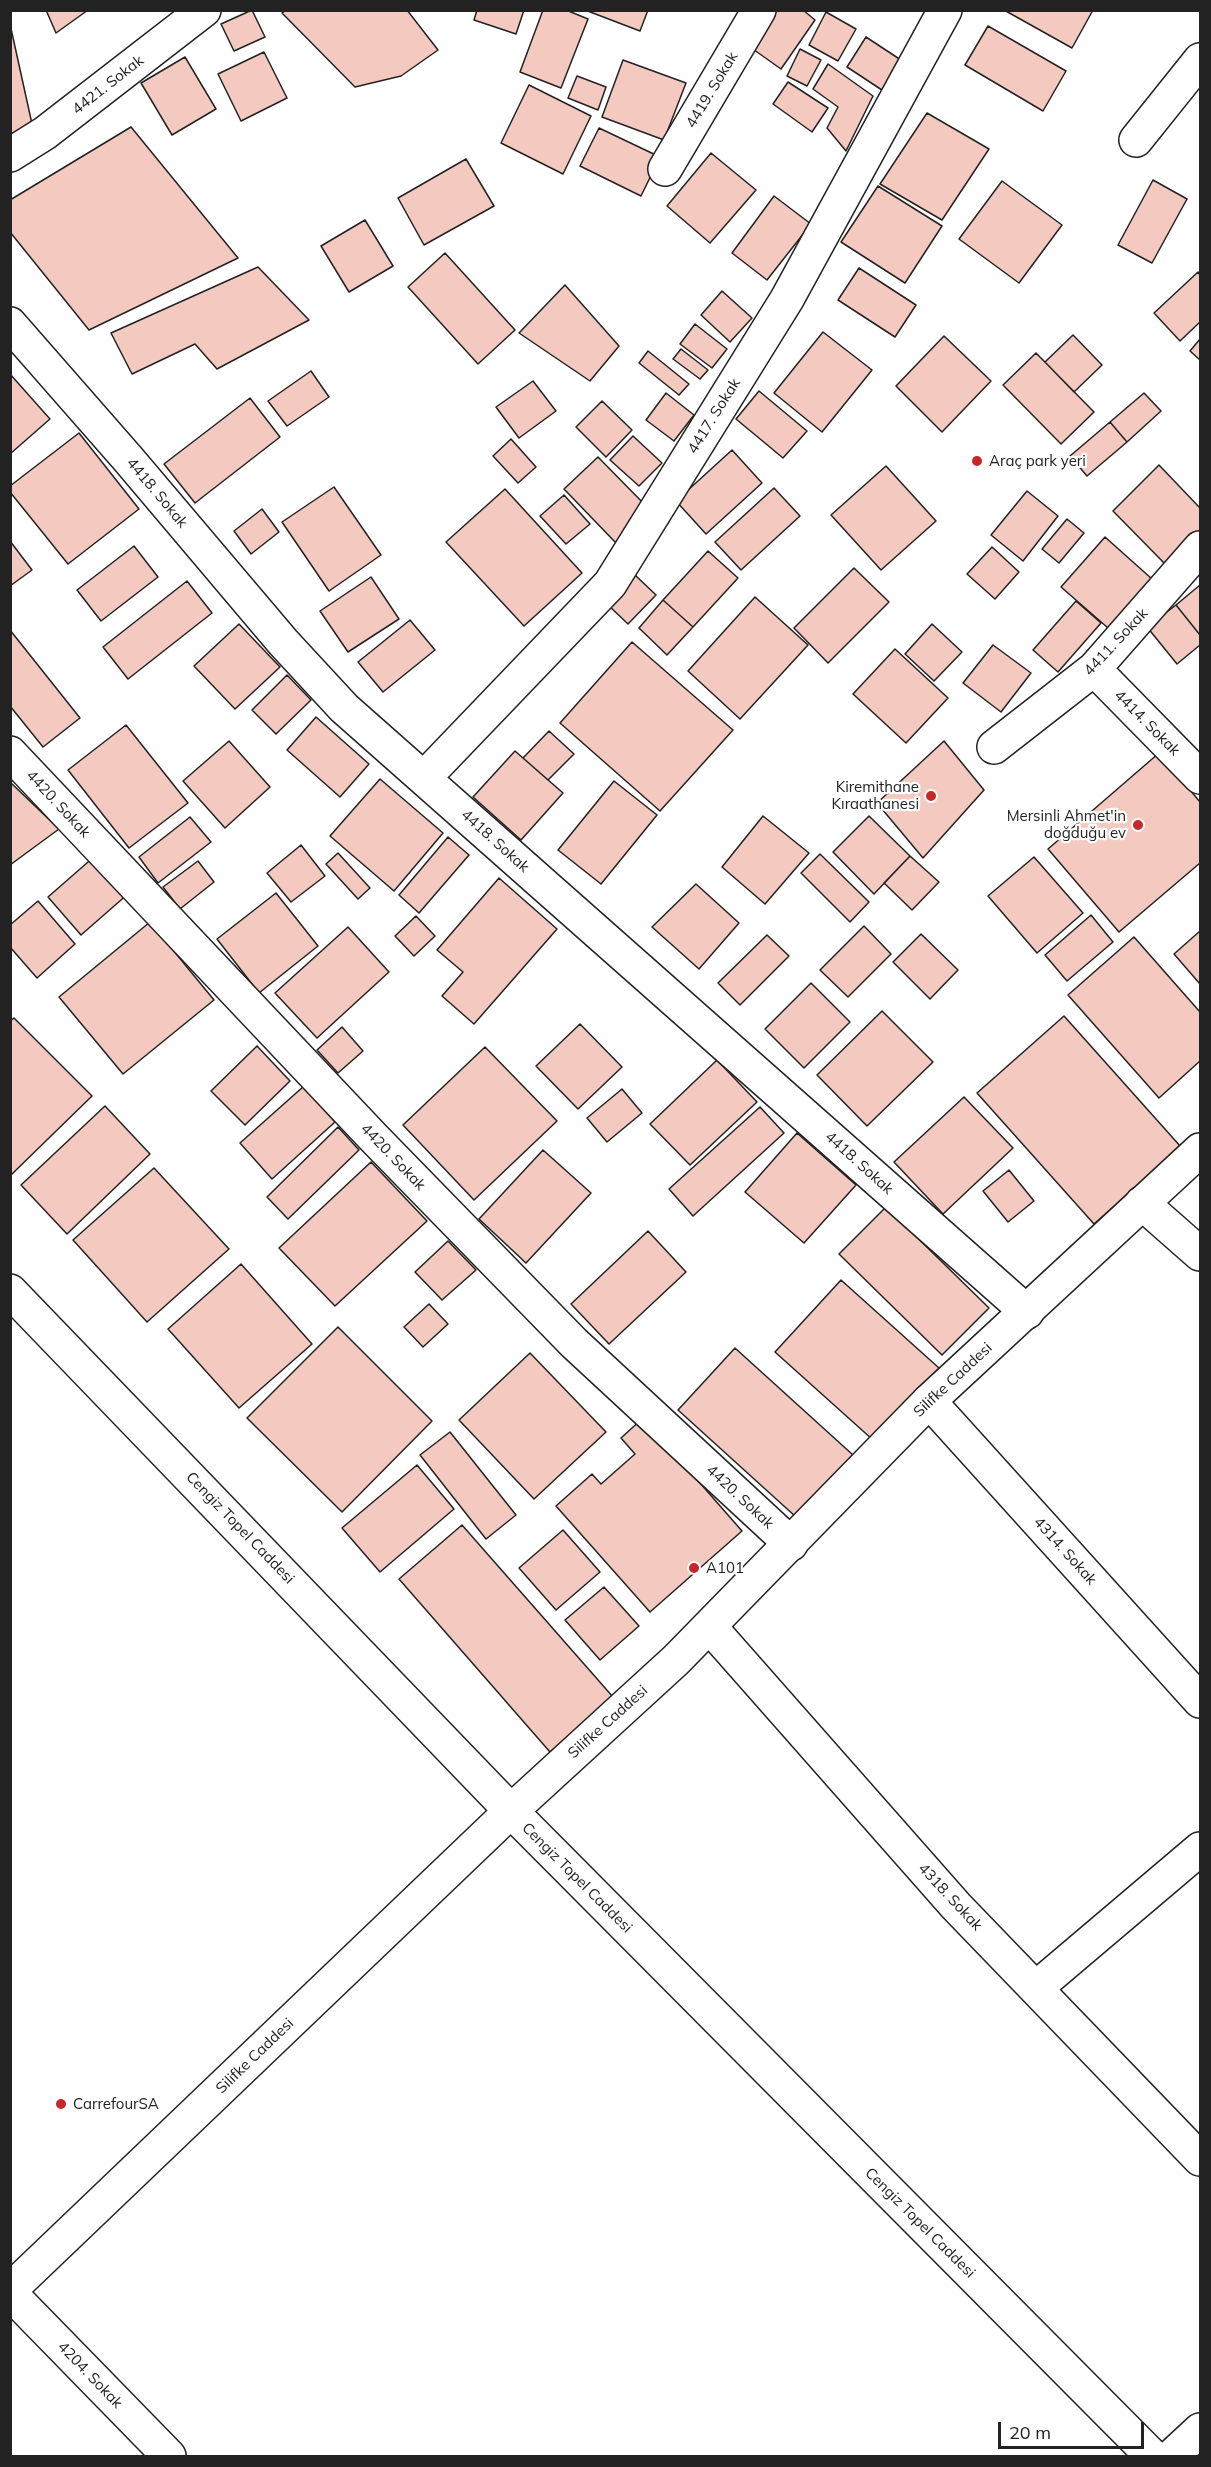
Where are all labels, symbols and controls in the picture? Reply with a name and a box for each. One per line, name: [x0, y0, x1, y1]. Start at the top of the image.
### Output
street label: 4419. Sokak: [682, 49, 742, 131]
street label: 4421. Sokak: [69, 52, 147, 118]
street label: 4417. Sokak: [684, 375, 744, 457]
place label: Araç park yeri: [989, 452, 1086, 470]
street label: 4418. Sokak: [123, 454, 191, 532]
marker: Araç park yeri: [970, 454, 984, 468]
street label: 4411. Sokak: [1080, 605, 1152, 679]
street label: 4414. Sokak: [1110, 686, 1184, 760]
street label: 4420. Sokak: [22, 767, 94, 841]
place label: Kiremithane Kıraathanesi: [832, 778, 919, 813]
marker: Kiremithane Kıraathanesi: [924, 789, 938, 803]
street label: 4418. Sokak: [457, 806, 533, 876]
place label: Mersinli Ahmet'in doğduğu ev: [1007, 807, 1126, 842]
marker: Mersinli Ahmet'in doğduğu ev: [1131, 818, 1145, 832]
street label: 4420. Sokak: [357, 1120, 429, 1194]
street label: 4418. Sokak: [821, 1128, 897, 1198]
street label: Silifke Caddesi: [910, 1339, 996, 1421]
street label: 4420. Sokak: [703, 1461, 777, 1533]
street label: Cengiz Topel Caddesi: [182, 1468, 298, 1588]
street label: 4314. Sokak: [1030, 1513, 1100, 1589]
place label: A101: [706, 1559, 744, 1577]
marker: A101: [687, 1561, 701, 1575]
street label: Silifke Caddesi: [564, 1682, 652, 1762]
street label: Cengiz Topel Caddesi: [518, 1819, 636, 1937]
street label: 4318. Sokak: [914, 1860, 986, 1934]
street label: Silifke Caddesi: [212, 2014, 298, 2098]
place label: CarrefourSA: [73, 2095, 159, 2113]
marker: CarrefourSA: [54, 2097, 68, 2111]
street label: Cengiz Topel Caddesi: [861, 2164, 979, 2282]
street label: 4204. Sokak: [54, 2338, 126, 2412]
scale bar: [1001, 2410, 1146, 2448]
text: 20 m: [1009, 2421, 1051, 2444]

